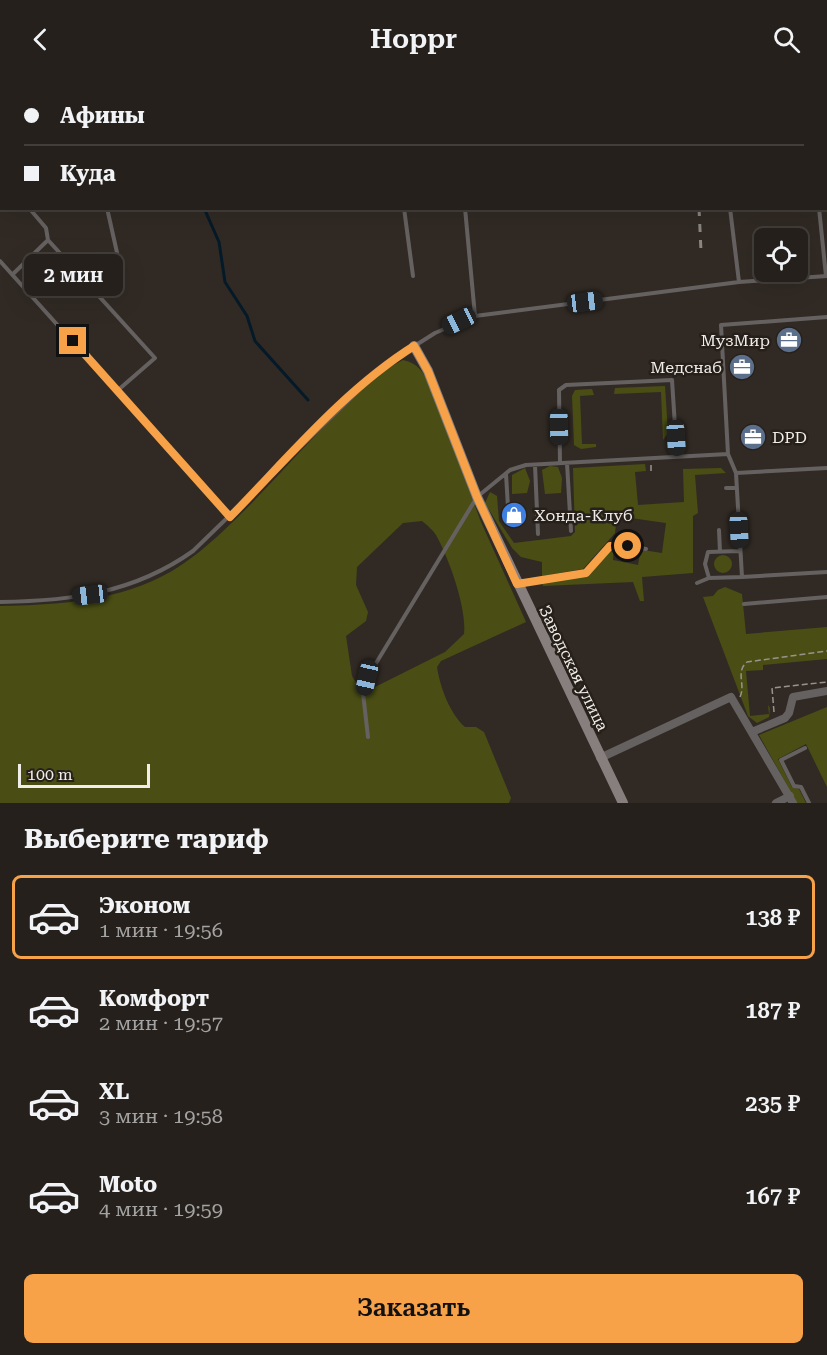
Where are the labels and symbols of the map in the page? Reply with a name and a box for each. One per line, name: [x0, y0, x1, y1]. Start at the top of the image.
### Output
callout: 2 мин: [23, 254, 122, 296]
car: [566, 291, 604, 313]
car: [439, 305, 479, 337]
office icon: МузМир: [774, 325, 804, 355]
route end: [59, 327, 86, 354]
place label: МузМир: [701, 331, 770, 350]
office icon: Медснаб: [727, 352, 757, 382]
place label: Медснаб: [650, 358, 722, 377]
car: [550, 409, 568, 445]
car: [666, 419, 686, 457]
office icon: DPD: [738, 422, 768, 452]
place label: DPD: [772, 428, 807, 447]
shop icon: Хонда-Клуб: [499, 500, 529, 530]
place label: Хонда-Клуб: [534, 506, 633, 525]
car: [729, 512, 749, 548]
route start: [614, 532, 641, 559]
car: [71, 584, 109, 606]
street label: Заводская улица: [535, 602, 612, 734]
car: [354, 658, 380, 698]
scale bar: [18, 761, 150, 788]

